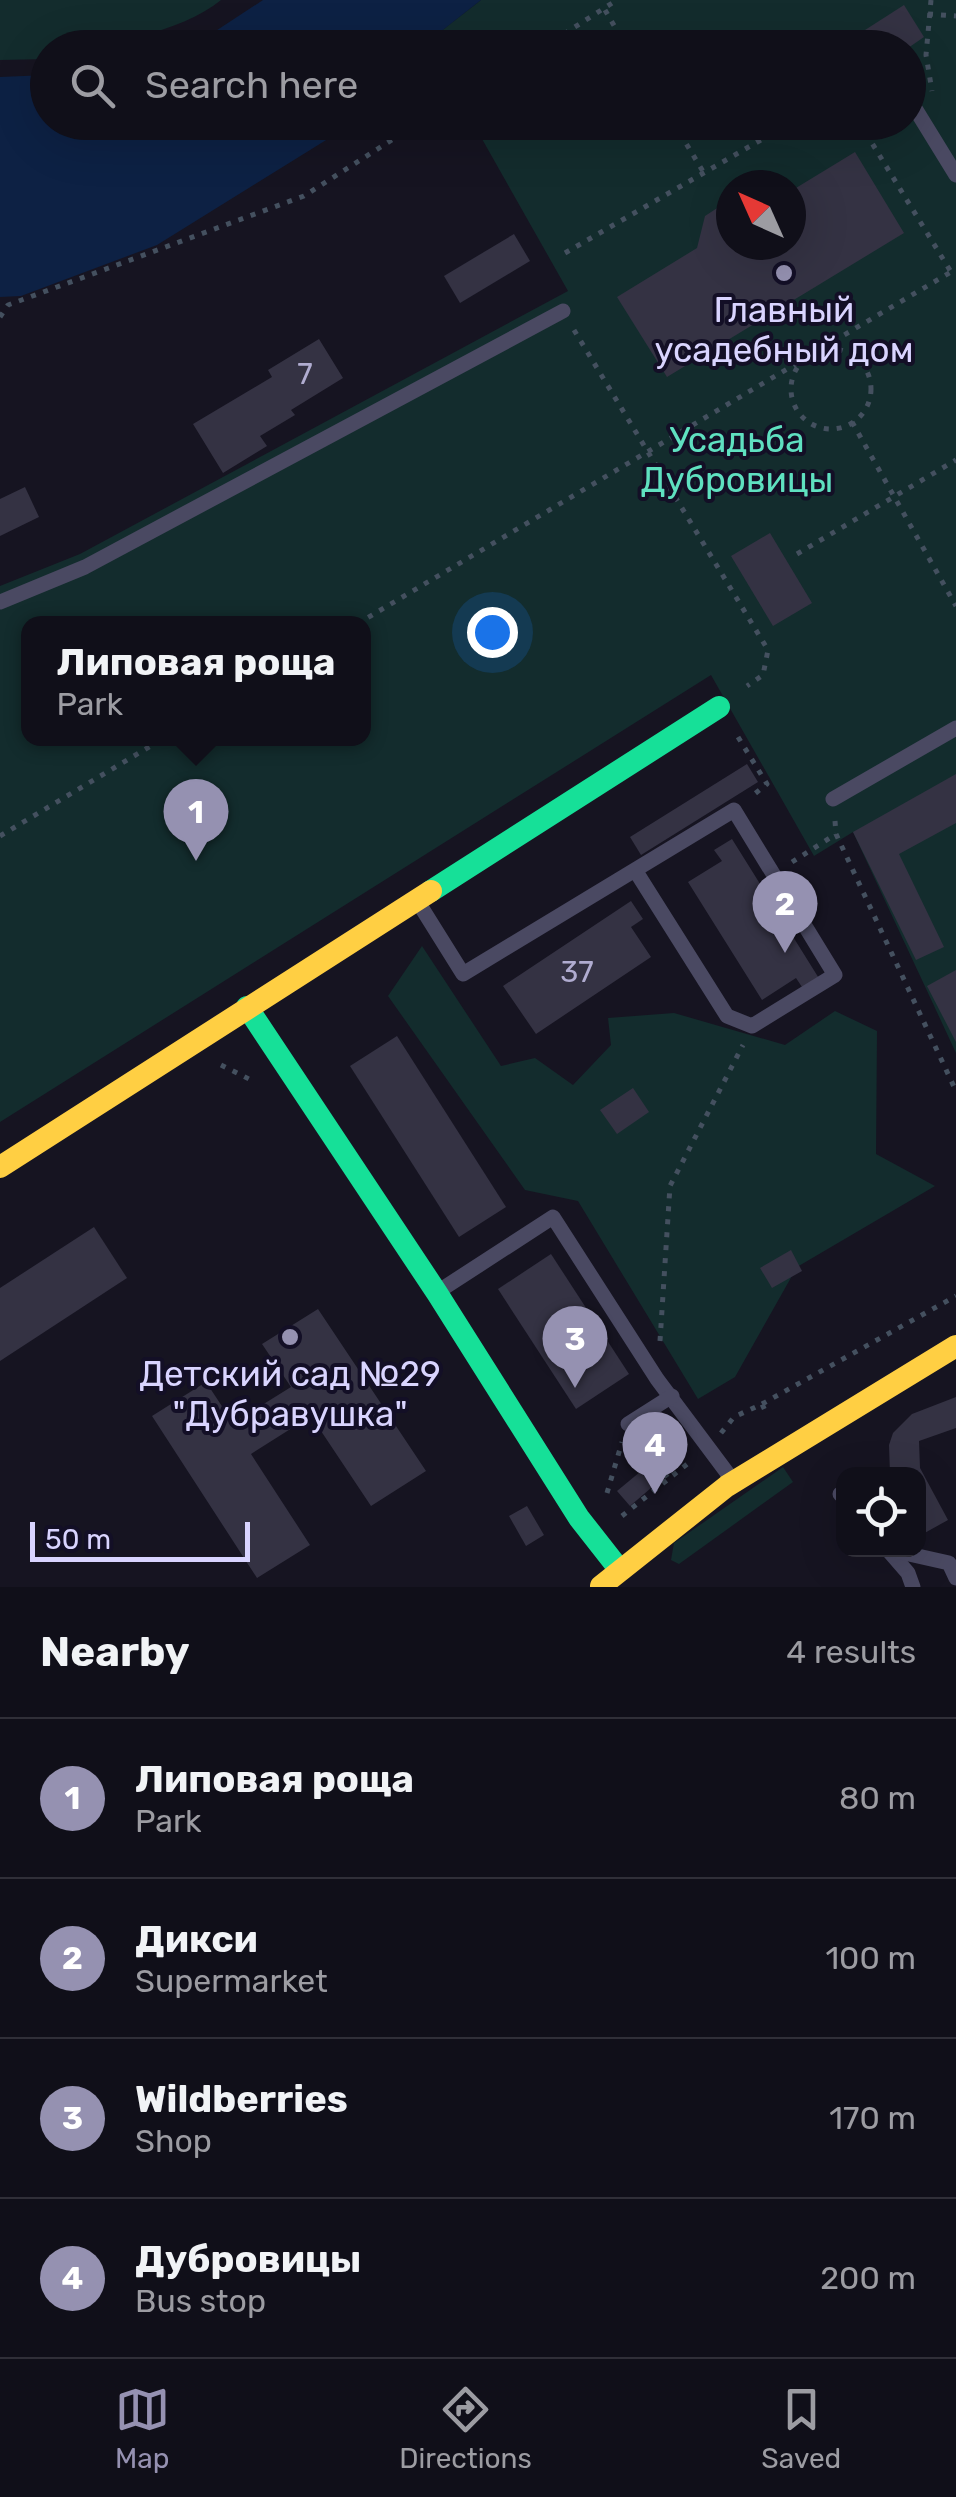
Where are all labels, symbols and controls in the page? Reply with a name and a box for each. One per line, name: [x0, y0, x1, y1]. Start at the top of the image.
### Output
search box: [30, 30, 926, 140]
icon: search: [65, 58, 120, 113]
text: Search here: [145, 62, 358, 108]
north arrow: [716, 170, 806, 260]
marker: Главный усадебный дом: [773, 262, 795, 284]
place label: Главный усадебный дом: [654, 289, 914, 371]
house number: 7: [297, 356, 313, 392]
park label: Усадьба Дубровицы: [641, 419, 833, 501]
your location: [467, 607, 518, 658]
popup: [21, 616, 371, 746]
text: Липовая роща: [56, 639, 336, 685]
text: Park: [56, 685, 123, 723]
pin: 1: [164, 778, 228, 861]
pin: 2: [752, 870, 818, 953]
house number: 37: [560, 954, 594, 990]
pin: 3: [542, 1306, 608, 1388]
marker: Детский сад №29 "Дубравушка": [279, 1326, 301, 1348]
place label: Детский сад №29 "Дубравушка": [139, 1353, 441, 1435]
pin: 4: [622, 1412, 688, 1494]
map controls: [836, 1467, 926, 1557]
button: locate: [836, 1467, 926, 1557]
scale bar: [30, 1517, 250, 1562]
text: 50 m: [45, 1523, 111, 1556]
text: Nearby: [40, 1627, 190, 1677]
text: 4 results: [786, 1633, 916, 1671]
text: Липовая роща: [135, 1756, 414, 1802]
text: 1: [65, 1779, 80, 1817]
text: 80 m: [839, 1779, 916, 1817]
text: Park: [135, 1802, 202, 1840]
text: Дикси: [135, 1916, 258, 1962]
text: 2: [62, 1939, 83, 1977]
text: 100 m: [825, 1939, 916, 1977]
text: Supermarket: [135, 1962, 328, 2000]
text: Wildberries: [135, 2076, 348, 2122]
text: 3: [62, 2099, 83, 2137]
text: 170 m: [829, 2099, 916, 2137]
text: Shop: [135, 2122, 212, 2160]
text: Дубровицы: [135, 2236, 361, 2282]
text: 4: [62, 2259, 83, 2297]
text: 200 m: [820, 2259, 916, 2297]
text: Bus stop: [135, 2282, 266, 2320]
tab: Map: [115, 2382, 170, 2475]
tab: Directions: [399, 2382, 532, 2475]
tab: Saved: [761, 2382, 841, 2475]

